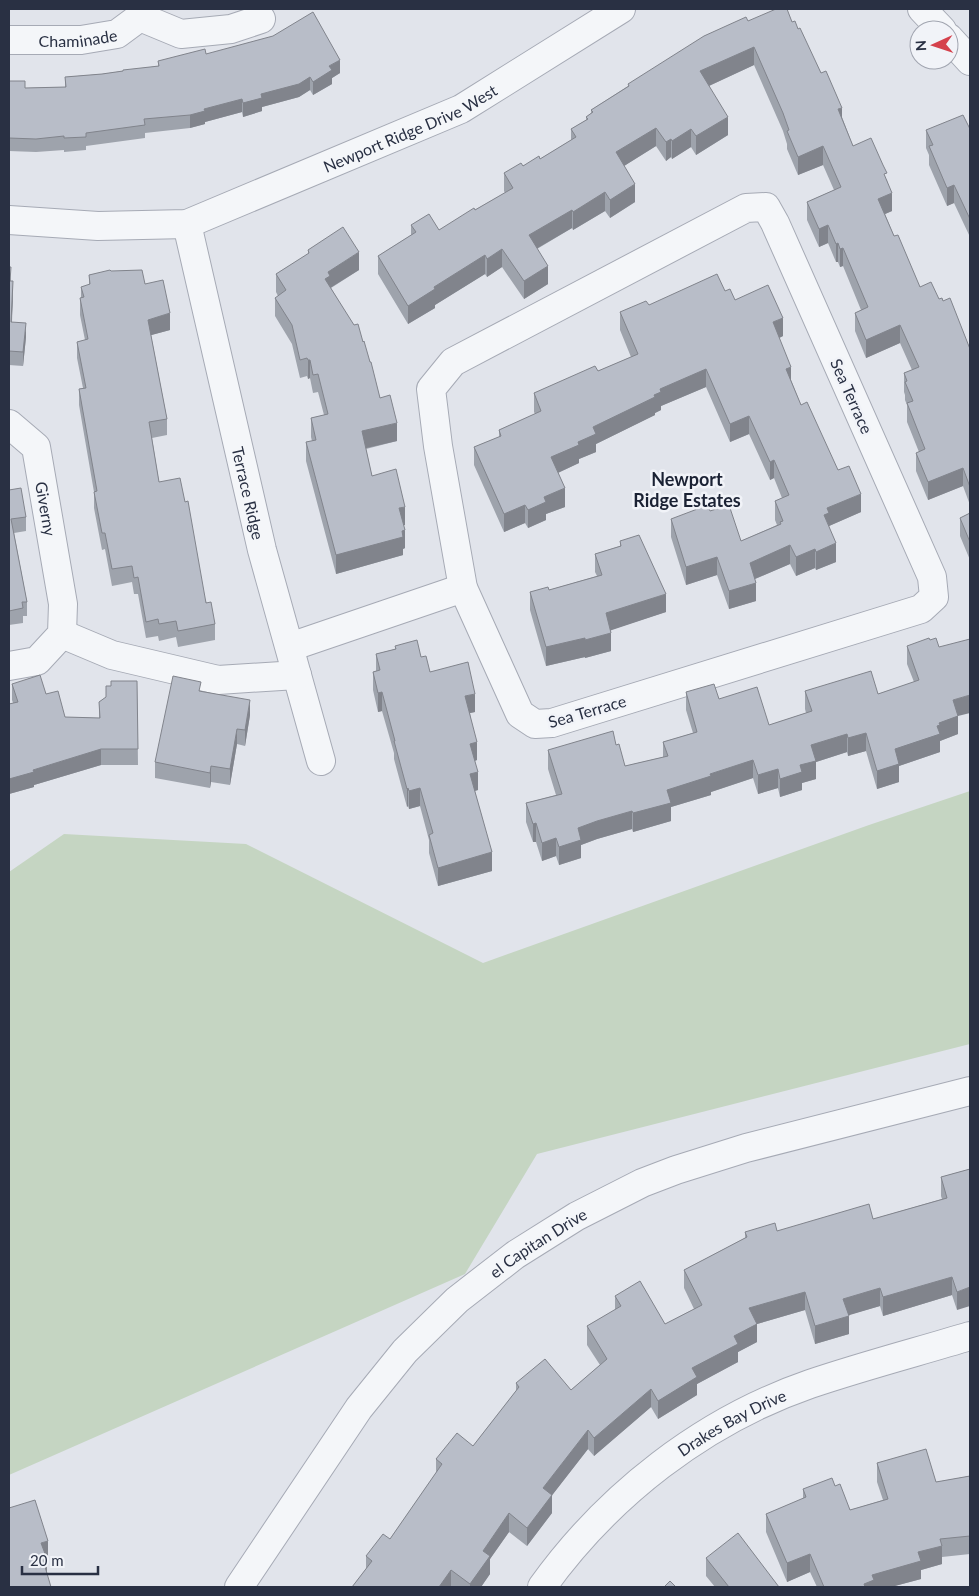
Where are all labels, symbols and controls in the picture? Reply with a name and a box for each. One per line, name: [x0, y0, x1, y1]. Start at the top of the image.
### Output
north arrow: [909, 20, 959, 70]
street label: Chaminade: [39, 25, 119, 50]
text: N: [912, 40, 929, 52]
street label: Newport Ridge Drive West: [320, 80, 500, 175]
street label: Sea Terrace: [827, 356, 877, 436]
street label: Terrace Ridge: [229, 445, 269, 541]
district label: Newport Ridge Estates: [633, 468, 741, 511]
street label: Giverny: [33, 480, 61, 538]
street label: Sea Terrace: [546, 691, 628, 731]
street label: el Capitan Drive: [485, 1203, 589, 1281]
street label: Drakes Bay Drive: [674, 1385, 788, 1459]
scale bar: [22, 1544, 99, 1576]
text: 20 m: [30, 1551, 64, 1569]

